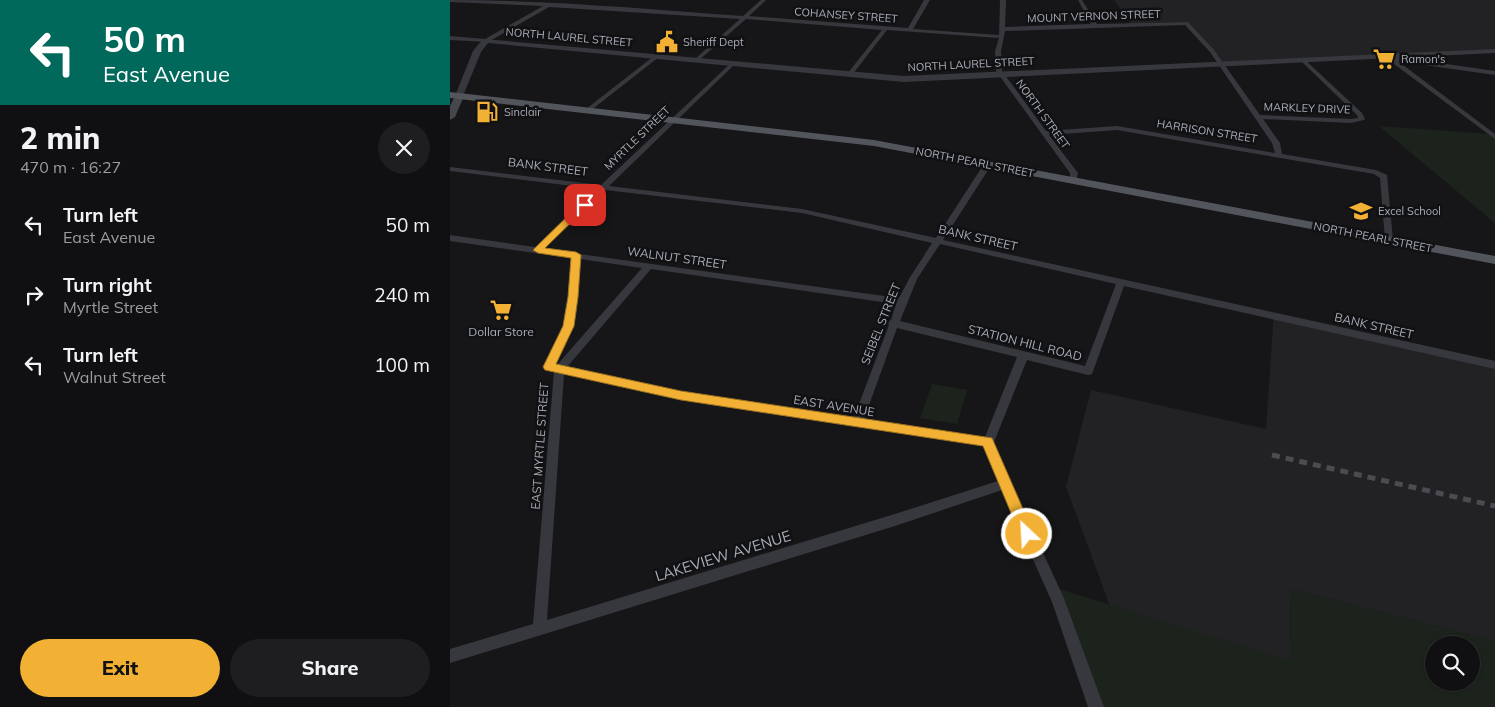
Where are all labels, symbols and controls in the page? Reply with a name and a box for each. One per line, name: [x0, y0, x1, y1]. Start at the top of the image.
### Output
street label: COHANSEY STREET: [794, 4, 899, 26]
street label: MOUNT VERNON STREET: [1027, 7, 1161, 25]
text: 50 m: [103, 17, 186, 61]
icon: left: [20, 20, 85, 85]
street label: NORTH LAUREL STREET: [505, 24, 633, 50]
public building icon: Sheriff Dept: [654, 29, 680, 55]
place label: Sheriff Dept: [683, 35, 744, 49]
supermarket icon: Ramon's: [1371, 46, 1397, 72]
place label: Ramon's: [1401, 52, 1445, 66]
street label: NORTH LAUREL STREET: [907, 54, 1035, 74]
text: East Avenue: [103, 60, 230, 88]
street label: NORTH STREET: [1013, 77, 1073, 152]
fuel station icon: Sinclair: [474, 99, 500, 125]
street label: MARKLEY DRIVE: [1263, 99, 1351, 117]
street label: MYRTLE STREET: [601, 103, 673, 173]
place label: Sinclair: [504, 105, 541, 119]
street label: HARRISON STREET: [1156, 116, 1259, 146]
text: 2 min: [20, 119, 100, 157]
button: close: [378, 122, 430, 174]
street label: NORTH PEARL STREET: [915, 144, 1036, 180]
street label: BANK STREET: [507, 154, 590, 179]
text: 470 m · 16:27: [20, 157, 121, 177]
pin: [564, 184, 606, 226]
icon: arrive: [571, 191, 599, 219]
school or university icon: Excel School: [1348, 198, 1374, 224]
text: Turn left: [63, 203, 138, 227]
place label: Excel School: [1378, 204, 1441, 218]
icon: left: [20, 211, 48, 239]
text: 50 m: [386, 213, 430, 237]
street label: NORTH PEARL STREET: [1313, 219, 1434, 255]
street label: BANK STREET: [937, 221, 1020, 254]
text: East Avenue: [63, 227, 155, 247]
street label: WALNUT STREET: [626, 243, 728, 272]
text: Turn right: [63, 273, 152, 297]
street label: SEIBEL STREET: [857, 280, 904, 367]
icon: right: [20, 281, 48, 309]
text: 240 m: [374, 283, 430, 307]
text: Myrtle Street: [63, 297, 158, 317]
supermarket icon: Dollar Store: [488, 297, 514, 323]
street label: BANK STREET: [1333, 309, 1416, 342]
street label: STATION HILL ROAD: [967, 321, 1084, 364]
place label: Dollar Store: [468, 324, 534, 339]
text: Turn left: [63, 343, 138, 367]
icon: left: [20, 351, 48, 379]
text: 100 m: [374, 353, 430, 377]
text: Walnut Street: [63, 367, 166, 387]
street label: EAST MYRTLE STREET: [528, 381, 551, 510]
street label: EAST AVENUE: [793, 392, 876, 419]
position arrow: [1000, 507, 1052, 559]
street label: LAKEVIEW AVENUE: [653, 526, 793, 585]
map controls: [1425, 636, 1480, 691]
button: search: [1425, 636, 1480, 691]
button: Exit: [20, 639, 220, 697]
button: Share: [230, 639, 430, 697]

